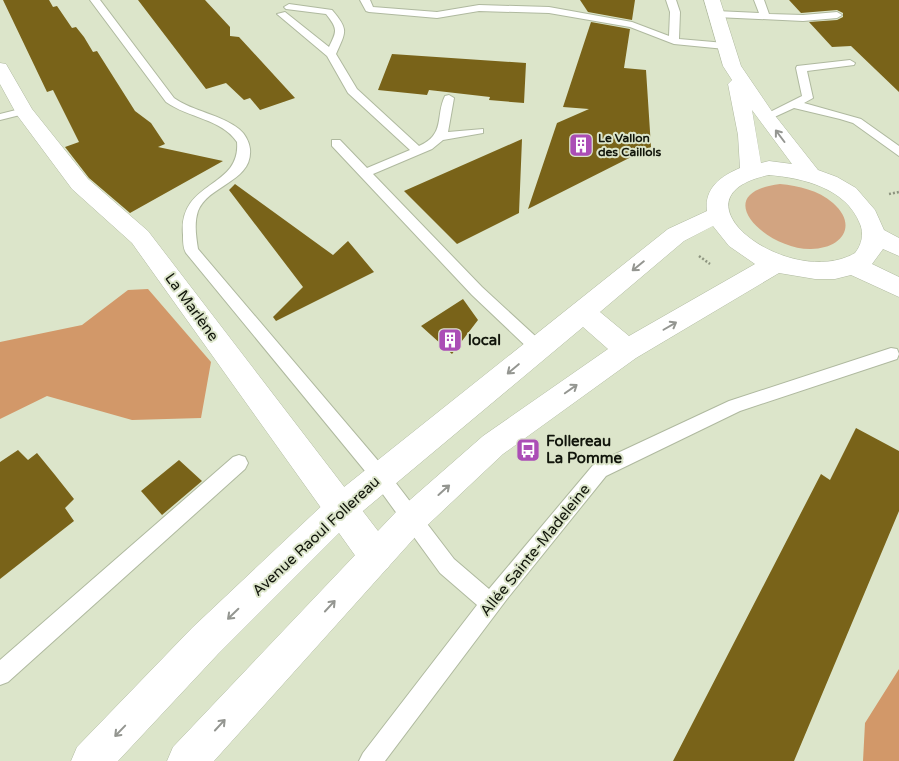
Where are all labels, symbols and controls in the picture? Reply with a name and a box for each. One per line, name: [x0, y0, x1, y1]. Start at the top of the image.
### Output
one-way arrow: [775, 129, 785, 143]
place label: Le Vallon des Caillols: [598, 131, 662, 159]
building icon: Le Vallon des Caillols: [568, 132, 594, 158]
one-way arrow: [632, 260, 645, 271]
street label: La Marlène: [161, 270, 223, 344]
one-way arrow: [662, 320, 677, 330]
building icon: local: [437, 327, 463, 353]
place label: local: [468, 331, 501, 349]
one-way arrow: [507, 364, 520, 375]
one-way arrow: [564, 384, 578, 394]
place label: Follereau La Pomme: [546, 432, 623, 467]
bus stop icon: Follereau La Pomme: [515, 437, 541, 463]
street label: Avenue Raoul Follereau: [249, 472, 383, 600]
street label: Allée Sainte-Madeleine: [476, 480, 594, 620]
one-way arrow: [437, 484, 450, 496]
one-way arrow: [324, 599, 336, 612]
one-way arrow: [227, 608, 239, 620]
one-way arrow: [214, 719, 226, 732]
one-way arrow: [114, 725, 126, 737]

